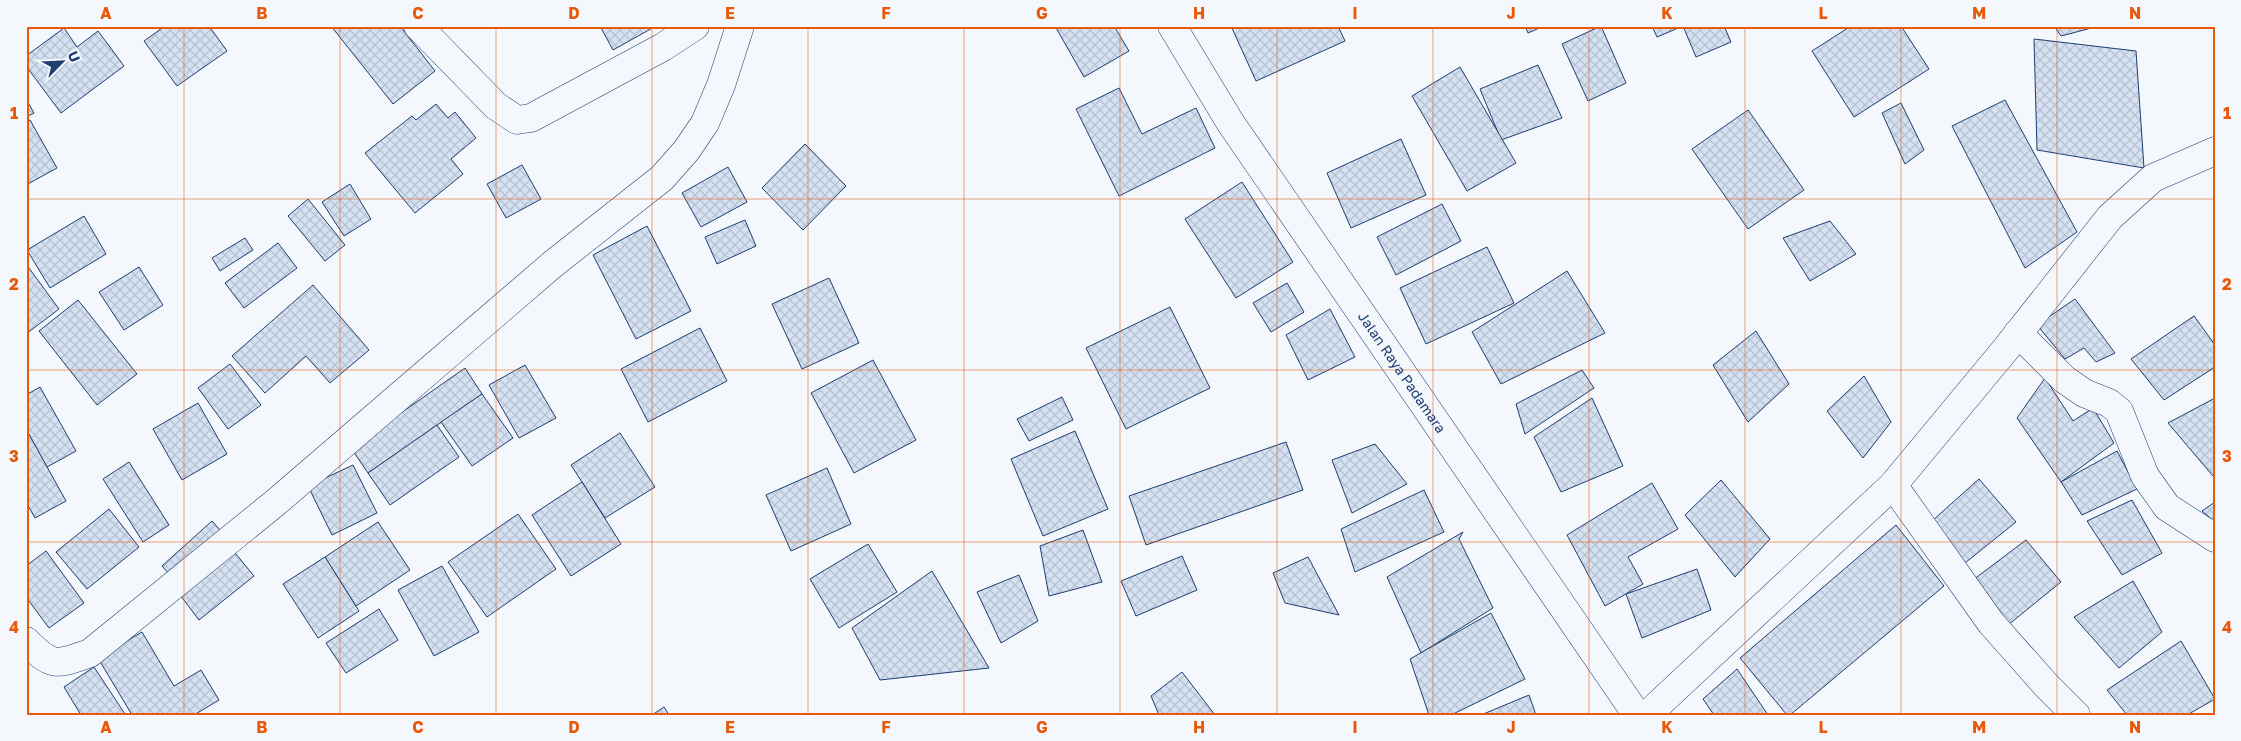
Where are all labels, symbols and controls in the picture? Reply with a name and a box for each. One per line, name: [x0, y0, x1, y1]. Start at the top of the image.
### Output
text: A: [100, 3, 112, 23]
text: B: [256, 3, 268, 23]
text: C: [412, 3, 424, 23]
text: D: [568, 3, 580, 23]
text: E: [725, 3, 735, 23]
text: F: [881, 3, 891, 23]
text: G: [1036, 3, 1048, 23]
text: H: [1193, 3, 1205, 23]
text: I: [1352, 3, 1358, 23]
text: J: [1506, 3, 1516, 23]
text: K: [1661, 3, 1673, 23]
text: L: [1818, 3, 1828, 23]
text: M: [1972, 3, 1986, 23]
text: N: [2129, 3, 2141, 23]
north arrow: [38, 38, 88, 88]
text: U: [64, 48, 84, 65]
text: 1: [10, 103, 18, 123]
text: 1: [2223, 103, 2231, 123]
text: 2: [9, 274, 19, 294]
text: 2: [2222, 274, 2232, 294]
street label: Jalan Raya Padamara: [1355, 308, 1450, 436]
text: 3: [9, 446, 19, 466]
text: 3: [2222, 446, 2232, 466]
text: 4: [9, 617, 19, 637]
text: 4: [2222, 617, 2232, 637]
text: A: [100, 717, 112, 737]
text: B: [256, 717, 268, 737]
text: C: [412, 717, 424, 737]
text: D: [568, 717, 580, 737]
text: E: [725, 717, 735, 737]
text: F: [881, 717, 891, 737]
text: G: [1036, 717, 1048, 737]
text: H: [1193, 717, 1205, 737]
text: I: [1352, 717, 1358, 737]
text: J: [1506, 717, 1516, 737]
text: K: [1661, 717, 1673, 737]
text: L: [1818, 717, 1828, 737]
text: M: [1972, 717, 1986, 737]
text: N: [2129, 717, 2141, 737]

